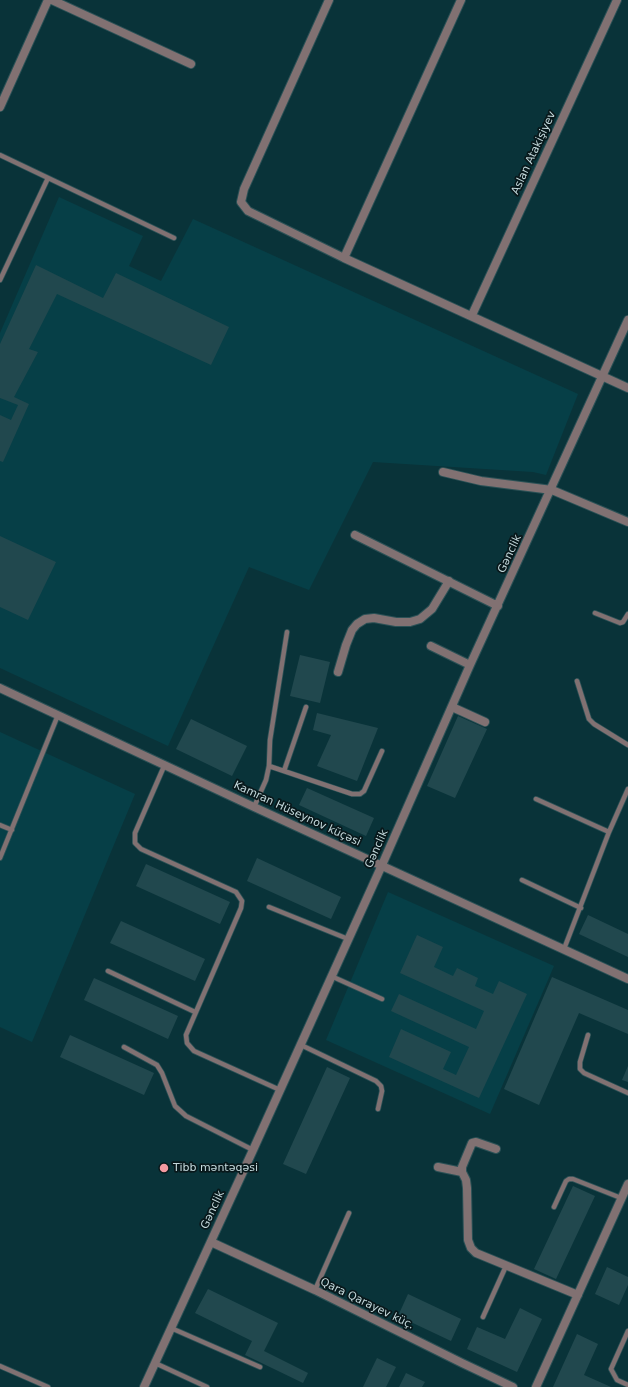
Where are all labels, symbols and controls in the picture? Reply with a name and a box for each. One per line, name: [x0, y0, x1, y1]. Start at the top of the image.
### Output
street label: Aslan Atakişiyev: [509, 109, 559, 197]
street label: Gənclik: [495, 533, 525, 575]
street label: Kamran Hüseynov küçəsi: [231, 779, 363, 849]
street label: Gənclik: [363, 828, 391, 870]
place label: Tibb məntəqəsi: [173, 1161, 258, 1175]
marker: Tibb məntəqəsi: [158, 1162, 170, 1174]
street label: Gənclik: [198, 1189, 228, 1231]
street label: Qara Qarayev küç.: [318, 1276, 416, 1332]

